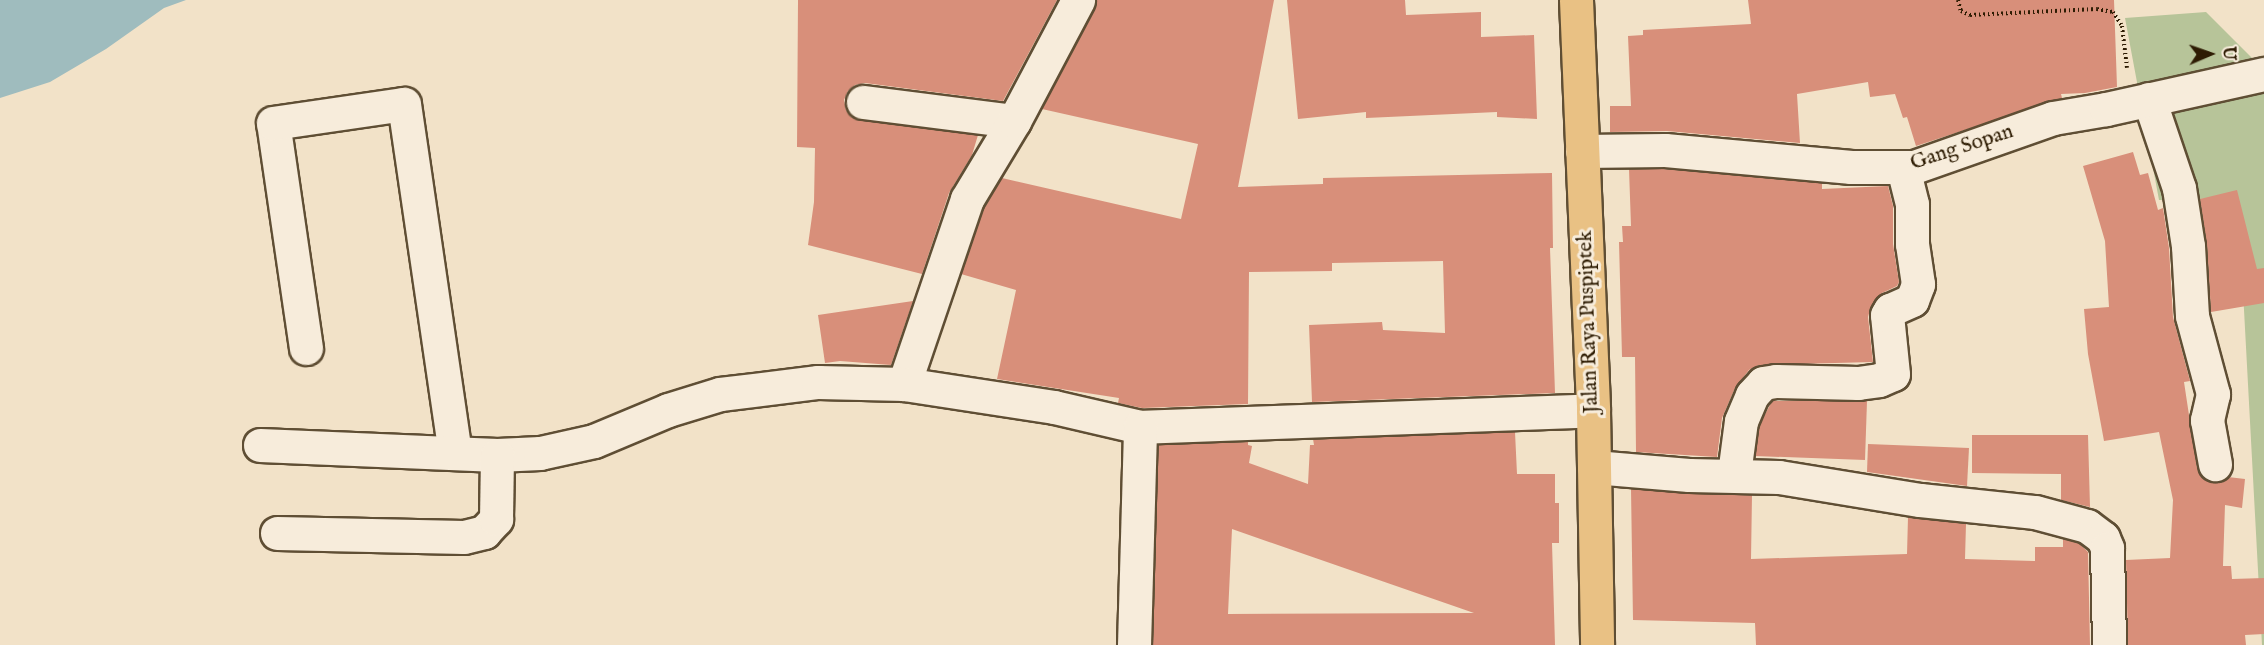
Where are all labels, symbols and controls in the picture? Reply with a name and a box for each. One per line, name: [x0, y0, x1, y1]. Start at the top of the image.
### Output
north arrow: [2180, 24, 2240, 84]
text: U: [2218, 46, 2238, 60]
street label: Gang Sopan: [1907, 120, 2017, 176]
street label: Jalan Raya Puspiptek: [1573, 230, 1605, 414]

